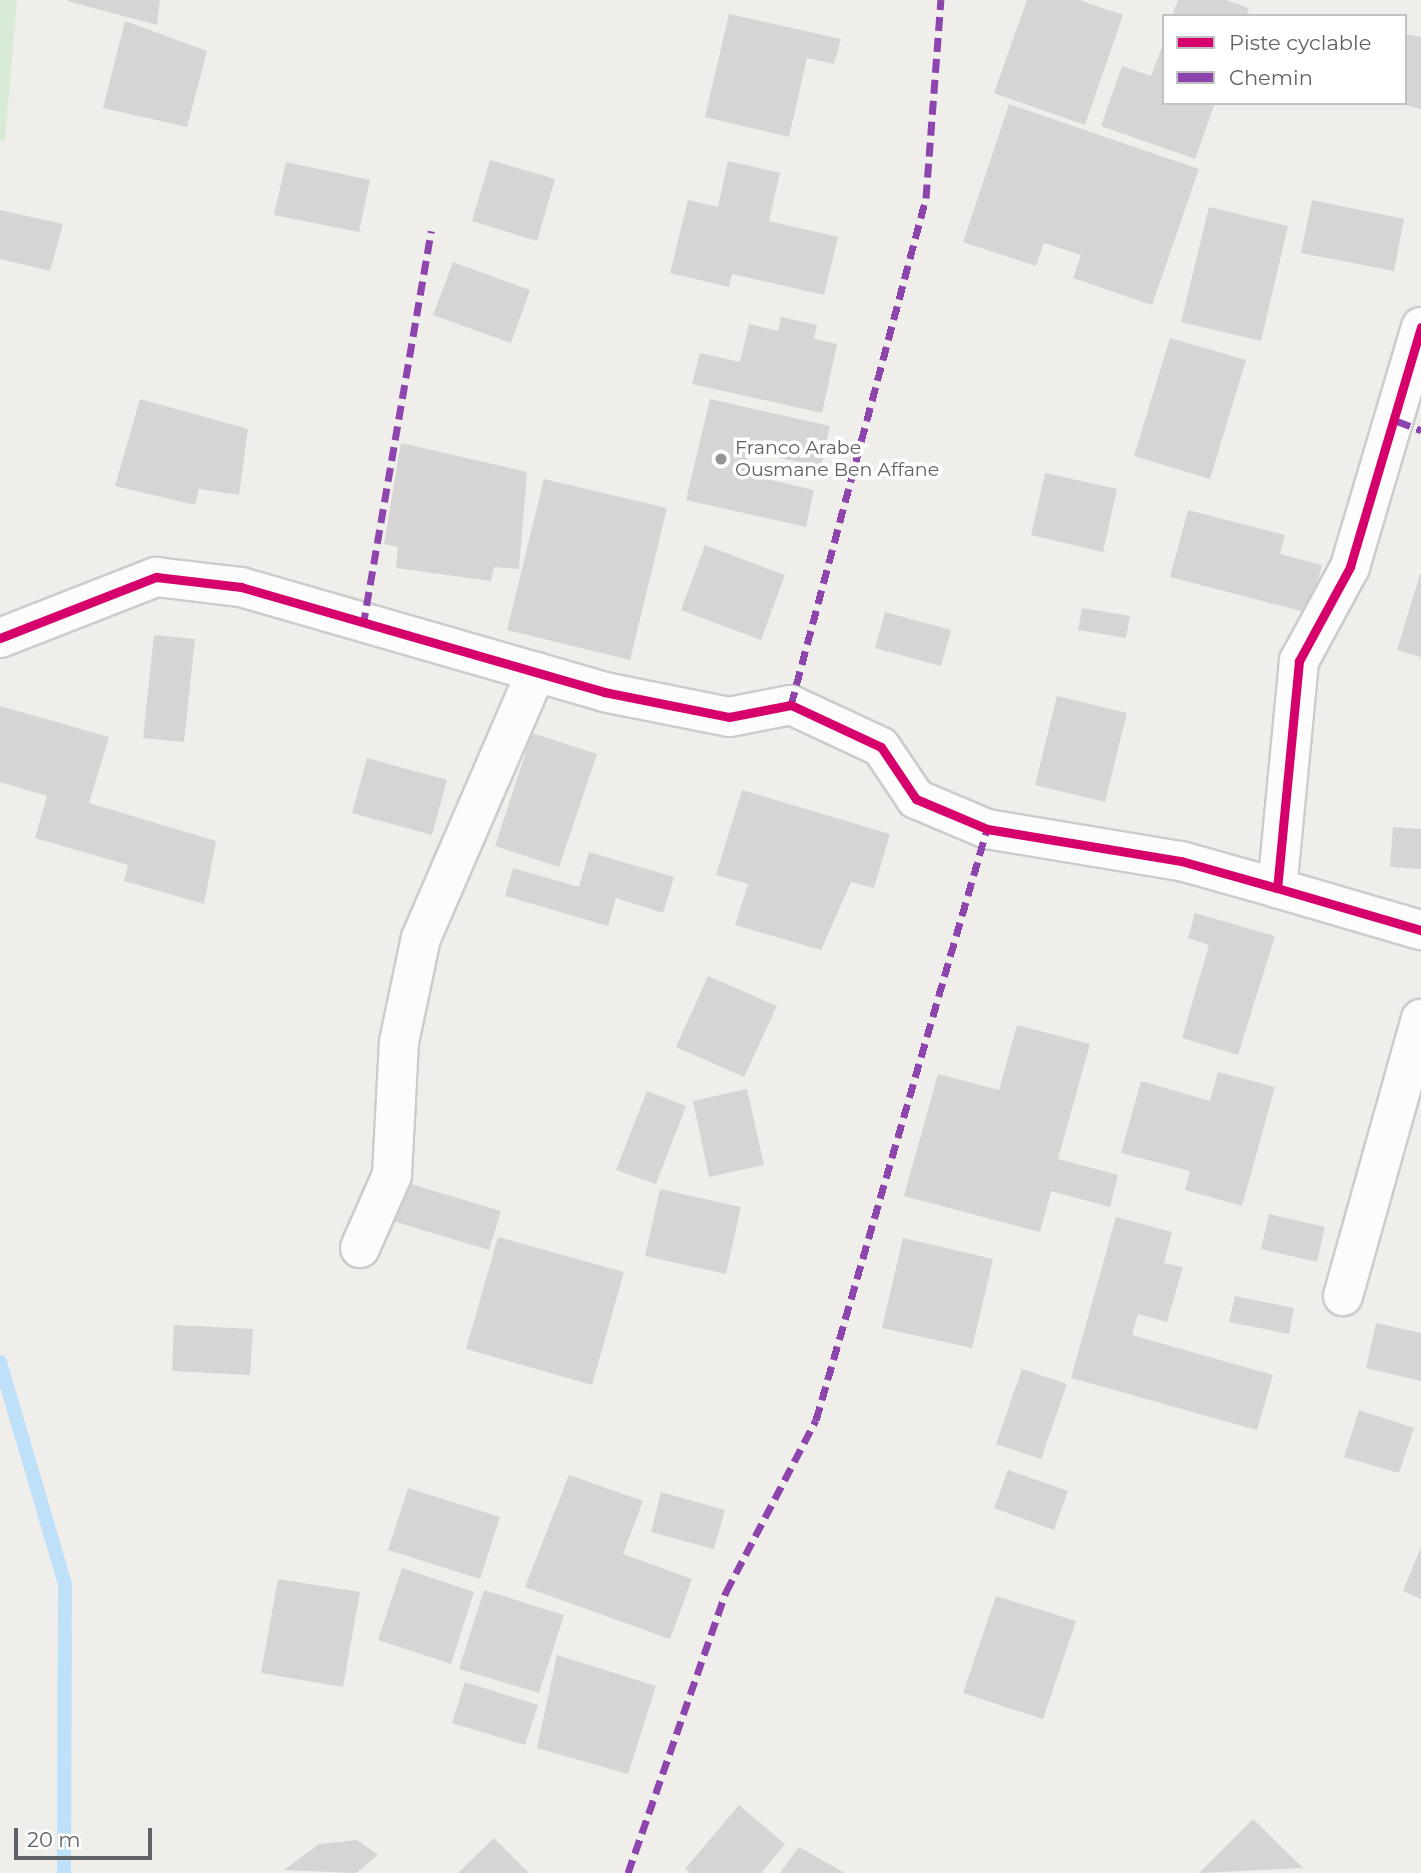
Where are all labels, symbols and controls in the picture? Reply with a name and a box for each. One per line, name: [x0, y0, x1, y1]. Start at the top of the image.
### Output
legend: [1162, 14, 1407, 105]
text: Piste cyclable: [1229, 30, 1371, 55]
text: Chemin: [1229, 65, 1313, 90]
place label: Franco Arabe Ousmane Ben Affane: [735, 437, 939, 481]
marker: Franco Arabe Ousmane Ben Affane: [713, 451, 729, 467]
scale bar: [18, 1814, 156, 1858]
text: 20 m: [27, 1827, 81, 1852]

